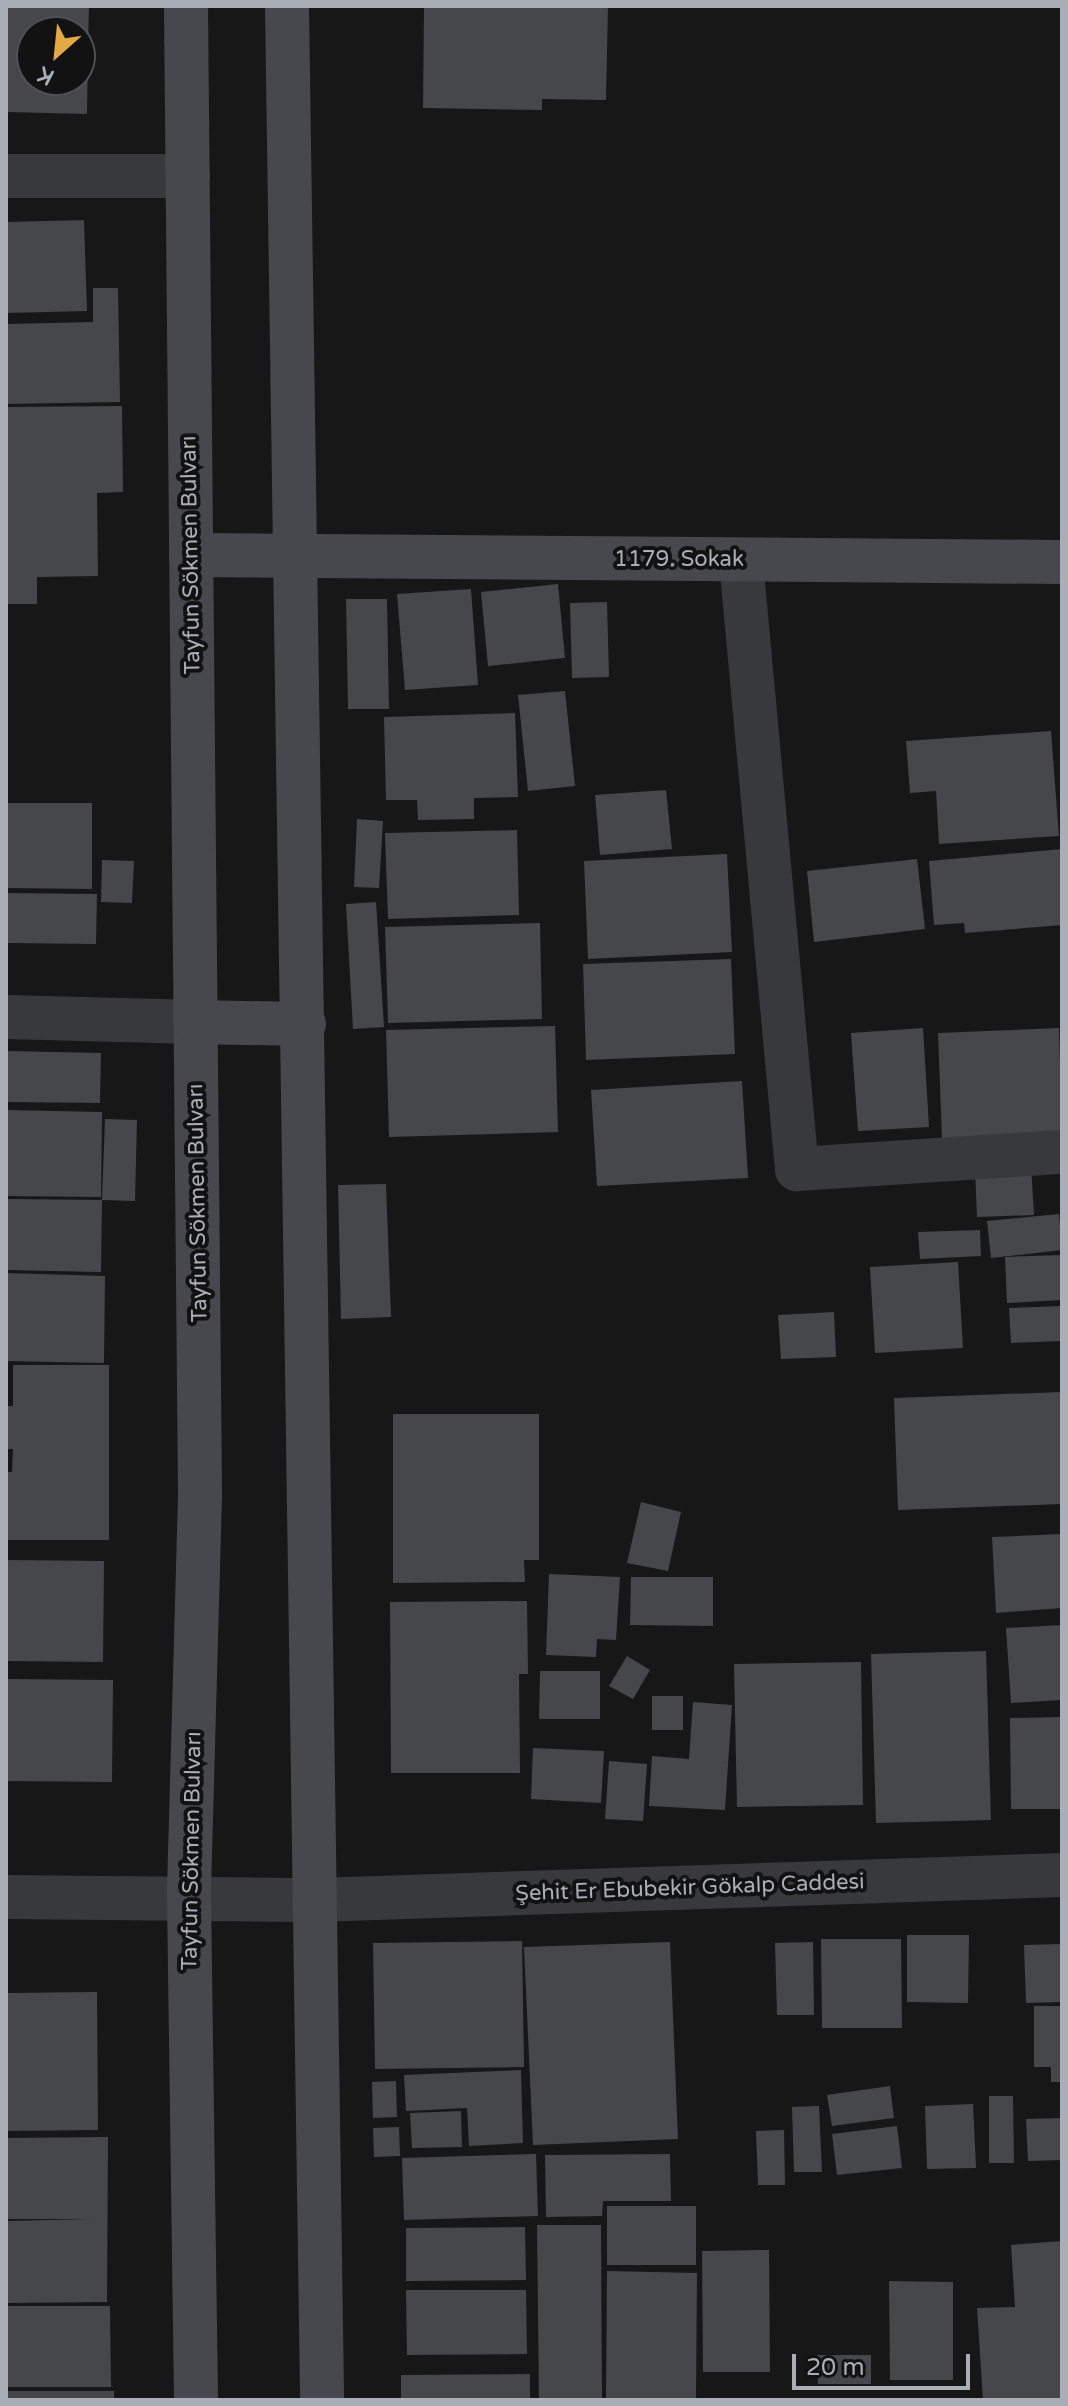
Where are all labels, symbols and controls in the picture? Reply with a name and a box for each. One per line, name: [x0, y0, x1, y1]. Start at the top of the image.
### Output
north arrow: [16, 16, 96, 96]
text: K: [34, 61, 58, 91]
street label: Tayfun Sökmen Bulvarı: [176, 435, 206, 675]
street label: 1179. Sokak: [614, 547, 744, 573]
street label: Tayfun Sökmen Bulvarı: [183, 1083, 213, 1323]
street label: Tayfun Sökmen Bulvarı: [177, 1731, 207, 1971]
street label: Şehit Er Ebubekir Gökalp Caddesi: [515, 1869, 865, 1907]
scale bar: [796, 2338, 974, 2388]
text: 20 m: [806, 2353, 864, 2382]

